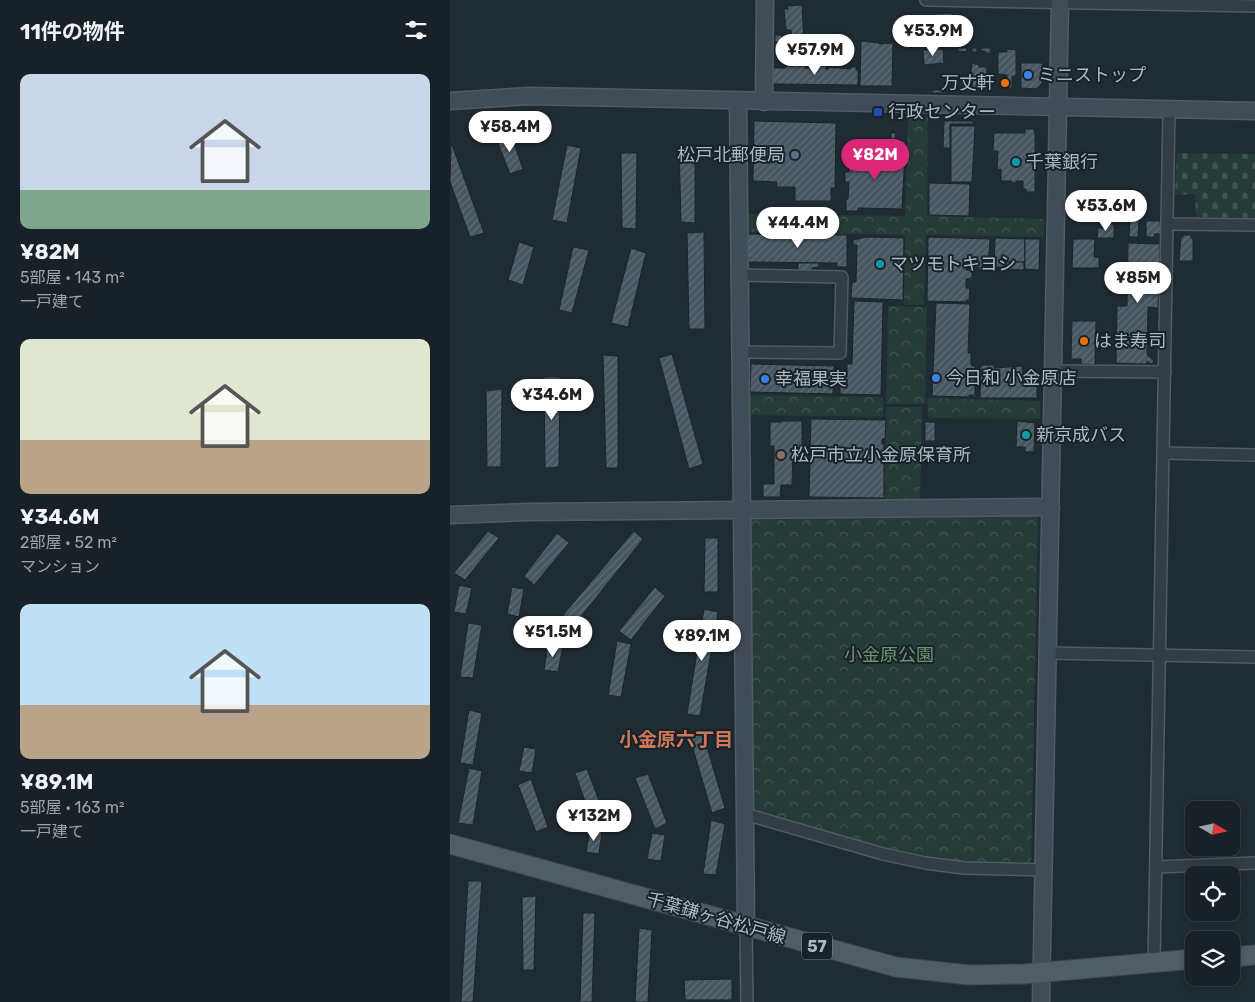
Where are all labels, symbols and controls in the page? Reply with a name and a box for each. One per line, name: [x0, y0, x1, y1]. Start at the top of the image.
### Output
pin: ¥53.9M: [892, 15, 974, 57]
icon: filters: [402, 16, 430, 44]
text: 11件の物件: [20, 19, 125, 44]
text: ¥53.9M: [903, 21, 963, 40]
pin: ¥57.9M: [774, 34, 856, 76]
text: ¥57.9M: [786, 40, 844, 59]
place label: ミニストップ: [1038, 64, 1146, 86]
marker: ミニストップ: [1022, 69, 1034, 81]
place label: 万丈軒: [941, 72, 995, 94]
marker: 万丈軒: [999, 77, 1011, 89]
place label: 行政センター: [888, 101, 996, 123]
icon: home: [180, 106, 270, 196]
marker: 行政センター: [872, 106, 884, 118]
pin: ¥58.4M: [469, 110, 551, 153]
text: ¥58.4M: [480, 117, 540, 136]
pin: ¥82M: [845, 138, 905, 181]
place label: 松戸北郵便局: [677, 144, 785, 166]
text: ¥82M: [852, 145, 898, 164]
marker: 松戸北郵便局: [789, 149, 801, 161]
place label: 千葉銀行: [1026, 151, 1098, 173]
marker: 千葉銀行: [1010, 156, 1022, 168]
pin: ¥53.6M: [1065, 190, 1147, 232]
text: ¥53.6M: [1076, 196, 1136, 215]
pin: ¥44.4M: [757, 206, 839, 249]
text: ¥44.4M: [767, 213, 829, 232]
text: ¥82M: [20, 239, 80, 264]
place label: マツモトキヨシ: [890, 253, 1016, 275]
marker: マツモトキヨシ: [874, 258, 886, 270]
pin: ¥85M: [1108, 262, 1168, 304]
text: 5部屋 · 143 m²: [20, 268, 125, 287]
text: ¥85M: [1115, 268, 1161, 287]
text: 一戸建て: [20, 292, 84, 311]
place label: はま寿司: [1094, 330, 1166, 352]
marker: はま寿司: [1078, 335, 1090, 347]
place label: 今日和 小金原店: [946, 367, 1076, 389]
place label: 幸福果実: [775, 368, 847, 390]
icon: home: [180, 371, 270, 461]
marker: 今日和 小金原店: [930, 372, 942, 384]
marker: 幸福果実: [759, 373, 771, 385]
pin: ¥34.6M: [511, 378, 593, 421]
text: ¥34.6M: [522, 385, 582, 404]
place label: 新京成バス: [1036, 424, 1126, 446]
marker: 新京成バス: [1020, 429, 1032, 441]
place label: 松戸市立小金原保育所: [791, 444, 971, 466]
marker: 松戸市立小金原保育所: [775, 449, 787, 461]
text: ¥34.6M: [20, 504, 99, 529]
text: 2部屋 · 52 m²: [20, 533, 117, 552]
text: マンション: [20, 557, 100, 576]
pin: ¥51.5M: [512, 616, 594, 658]
pin: ¥89.1M: [661, 620, 743, 662]
text: ¥51.5M: [524, 622, 582, 641]
text: ¥89.1M: [674, 626, 730, 645]
icon: home: [180, 636, 270, 726]
park label: 小金原公園: [844, 644, 934, 666]
district label: 小金原六丁目: [619, 728, 733, 751]
text: ¥89.1M: [20, 769, 94, 794]
text: 5部屋 · 163 m²: [20, 798, 124, 817]
pin: ¥132M: [559, 800, 629, 842]
north arrow: [1185, 801, 1240, 856]
map controls: [1185, 801, 1240, 986]
text: ¥132M: [567, 806, 621, 825]
text: 一戸建て: [20, 822, 84, 841]
button: locate: [1185, 866, 1240, 921]
street label: 千葉鎌ヶ谷松戸線: [644, 888, 788, 948]
button: layers: [1185, 931, 1240, 986]
road number: 57: [802, 932, 832, 959]

